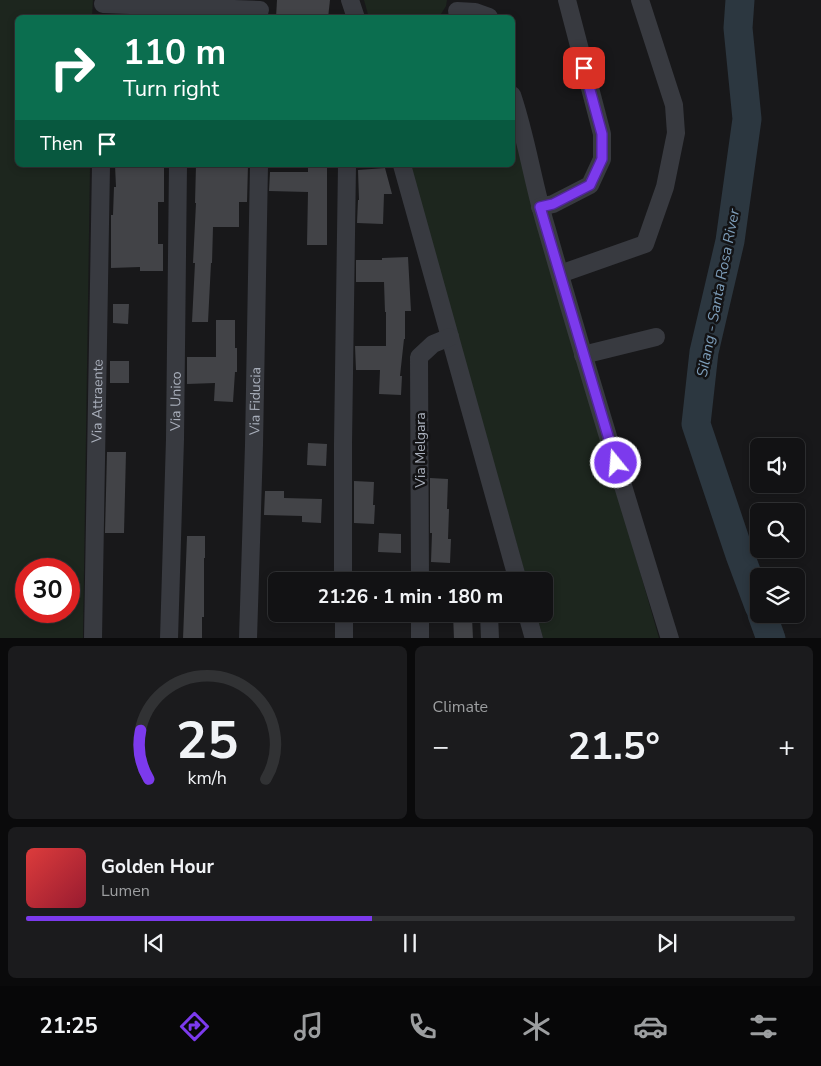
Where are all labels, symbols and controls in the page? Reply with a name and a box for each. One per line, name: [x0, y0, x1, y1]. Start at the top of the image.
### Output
text: 110 m: [123, 29, 226, 76]
icon: right: [40, 35, 105, 100]
pin: [563, 47, 605, 89]
icon: arrive: [570, 54, 598, 82]
text: Turn right: [123, 74, 219, 104]
icon: arrive: [93, 130, 121, 158]
text: Then: [40, 131, 83, 157]
water label: Silang - Santa Rosa River: [692, 207, 744, 379]
street label: Via Attraente: [87, 359, 107, 444]
street label: Via Fiducia: [245, 367, 265, 436]
street label: Via Unico: [166, 371, 185, 432]
street label: Via Melgara: [411, 412, 430, 489]
position arrow: [589, 436, 641, 488]
map controls: [750, 438, 805, 623]
button: sound: [750, 438, 805, 493]
button: search: [750, 503, 805, 558]
speed limit sign: 30: [15, 558, 80, 623]
button: layers: [750, 568, 805, 623]
text: 21:26 · 1 min · 180 m: [318, 584, 503, 610]
text: Climate: [433, 696, 488, 718]
text: 25: [176, 705, 238, 776]
text: 21.5°: [568, 721, 660, 772]
text: −: [433, 728, 449, 766]
text: +: [778, 728, 795, 766]
text: km/h: [188, 766, 227, 790]
text: Golden Hour: [101, 854, 214, 880]
text: Lumen: [101, 880, 150, 902]
icon: previous: [140, 929, 168, 957]
icon: pause: [396, 929, 424, 957]
icon: next: [653, 929, 681, 957]
icon: directions: [177, 1009, 212, 1044]
icon: music: [291, 1009, 326, 1044]
icon: phone: [405, 1009, 440, 1044]
icon: climate: [519, 1009, 554, 1044]
icon: car: [633, 1009, 668, 1044]
icon: filters: [746, 1009, 781, 1044]
text: 21:25: [39, 1011, 98, 1041]

